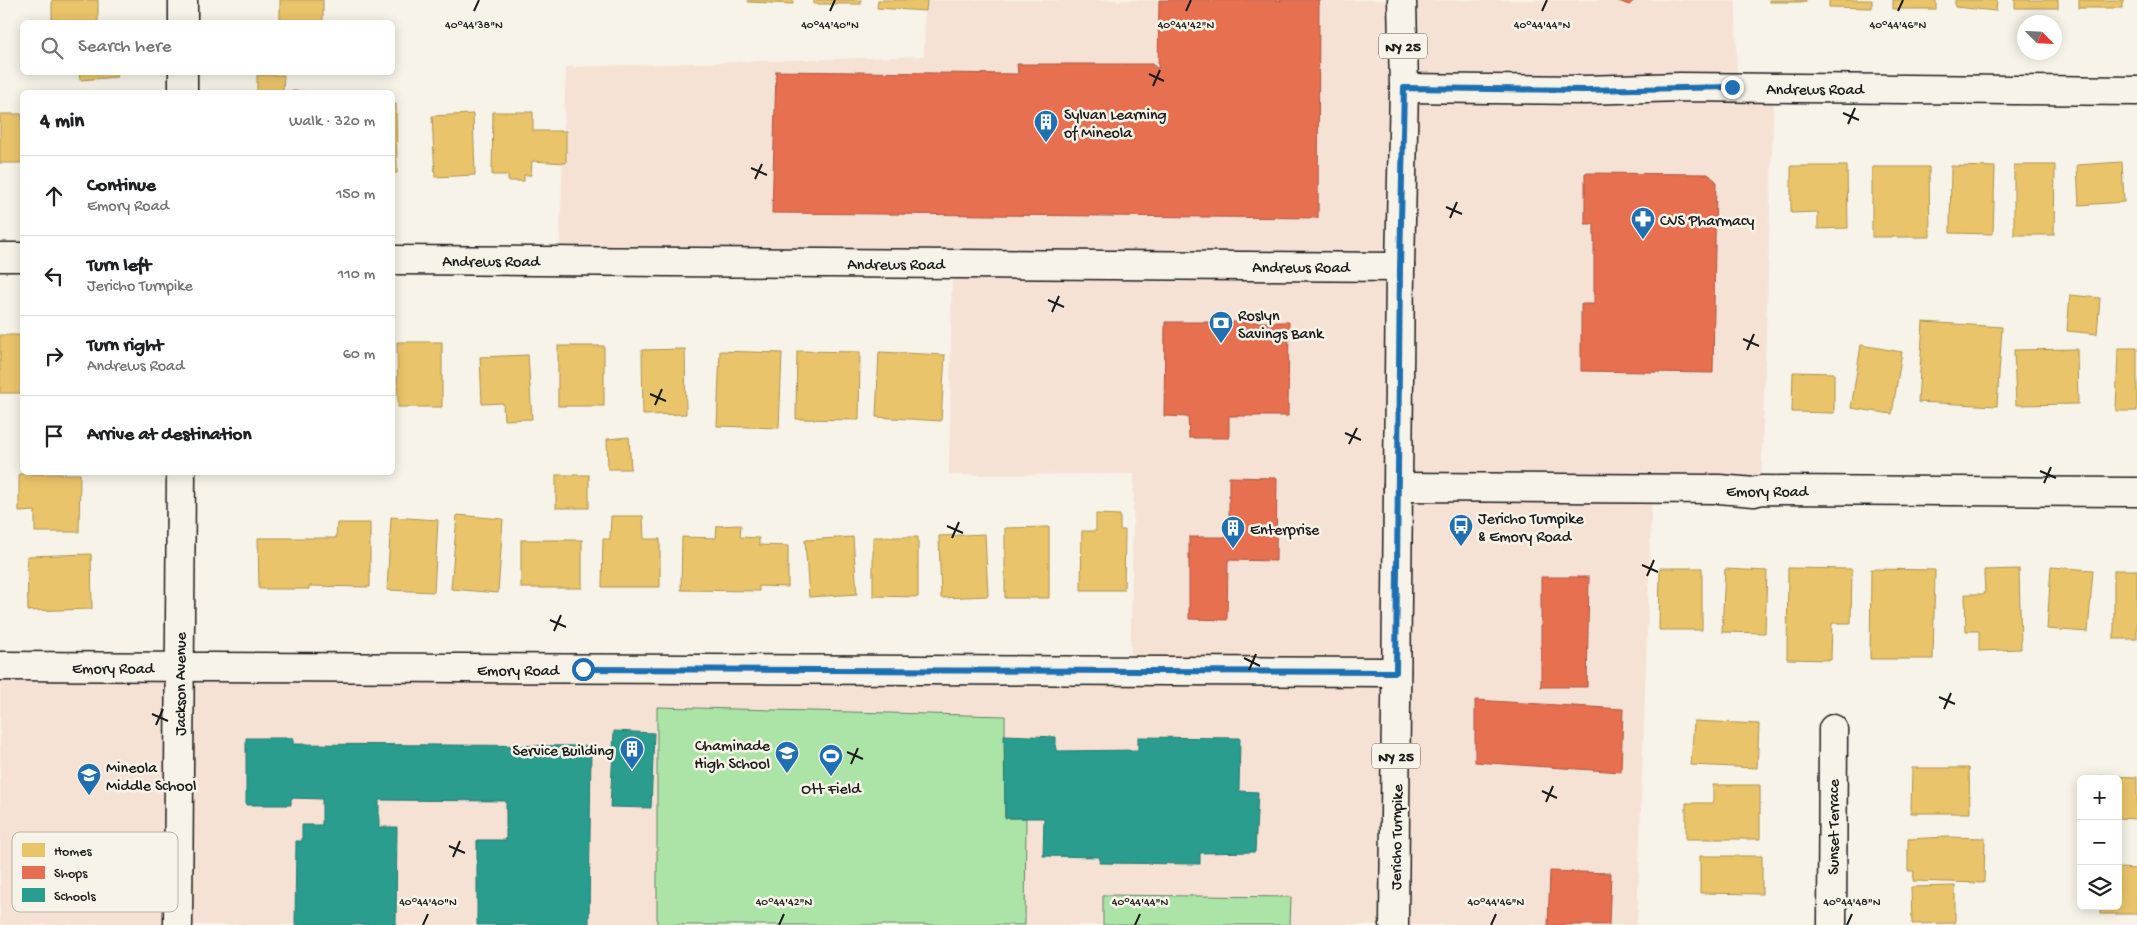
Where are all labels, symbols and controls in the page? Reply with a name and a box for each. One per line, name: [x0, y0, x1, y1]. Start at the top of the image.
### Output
north arrow: [2017, 15, 2062, 60]
text: 40°44'38"N: [445, 19, 503, 33]
text: 40°44'40"N: [801, 19, 859, 33]
text: 40°44'42"N: [1158, 19, 1215, 33]
text: 40°44'44"N: [1514, 19, 1570, 33]
text: 40°44'46"N: [1870, 19, 1927, 33]
search box: [20, 20, 395, 75]
icon: search: [38, 34, 66, 62]
road number: NY 25: [1379, 34, 1427, 58]
text: Search here: [78, 36, 172, 59]
route end: [1721, 76, 1744, 99]
street label: Andrews Road: [1766, 82, 1865, 101]
place label: Sylvan Learning of Mineola: [1064, 107, 1167, 144]
building icon: Sylvan Learning of Mineola: [1033, 109, 1059, 143]
text: 4 min: [40, 110, 84, 135]
text: Walk · 320 m: [289, 113, 375, 132]
text: Continue: [87, 175, 156, 198]
icon: ahead: [40, 182, 68, 210]
text: 150 m: [336, 186, 375, 205]
text: Emory Road: [87, 198, 169, 217]
pharmacy icon: CVS Pharmacy: [1630, 206, 1656, 240]
place label: CVS Pharmacy: [1660, 213, 1754, 232]
street label: Andrews Road: [442, 254, 541, 273]
text: Turn left: [87, 255, 151, 278]
street label: Andrews Road: [847, 257, 946, 276]
street label: Andrews Road: [1252, 260, 1351, 279]
icon: left: [40, 262, 68, 290]
text: 110 m: [338, 266, 375, 285]
text: Jericho Turnpike: [87, 278, 193, 297]
place label: Roslyn Savings Bank: [1238, 308, 1325, 345]
bank icon: Roslyn Savings Bank: [1208, 310, 1234, 344]
text: Turn right: [87, 335, 163, 358]
icon: right: [40, 342, 68, 370]
text: 60 m: [343, 346, 375, 365]
text: Andrews Road: [87, 358, 184, 377]
icon: arrive: [40, 422, 68, 450]
text: Arrive at destination: [87, 424, 251, 447]
street label: Emory Road: [1726, 484, 1810, 503]
place label: Jericho Turnpike & Emory Road: [1478, 511, 1584, 548]
bus stop icon: Jericho Turnpike & Emory Road: [1448, 513, 1474, 547]
building icon: Enterprise: [1220, 515, 1246, 549]
place label: Enterprise: [1250, 522, 1320, 541]
street label: Jackson Avenue: [173, 631, 192, 736]
route start: [572, 658, 595, 681]
street label: Emory Road: [72, 661, 156, 680]
street label: Emory Road: [477, 663, 561, 682]
building icon: Service Building: [619, 736, 645, 770]
place label: Chaminade High School: [694, 738, 771, 775]
school or university icon: Chaminade High School: [774, 740, 800, 774]
place label: Service Building: [512, 743, 614, 762]
sports icon: Ott Field: [818, 743, 844, 777]
road number: NY 25: [1372, 744, 1420, 768]
place label: Mineola Middle School: [106, 760, 196, 797]
school or university icon: Mineola Middle School: [76, 762, 102, 796]
map controls: [2077, 775, 2122, 910]
button: +: [2077, 775, 2122, 820]
street label: Sunset Terrace: [1826, 779, 1845, 875]
place label: Ott Field: [801, 781, 862, 800]
street label: Jericho Turnpike: [1388, 783, 1409, 890]
button: −: [2077, 820, 2122, 865]
legend: [12, 832, 178, 912]
text: Homes: [54, 844, 92, 861]
button: layers: [2077, 865, 2122, 910]
text: Shops: [54, 866, 88, 883]
text: Schools: [54, 889, 96, 906]
text: 40°44'40"N: [399, 896, 457, 910]
text: 40°44'42"N: [756, 896, 813, 910]
text: 40°44'44"N: [1112, 896, 1168, 910]
text: 40°44'46"N: [1468, 896, 1525, 910]
text: 40°44'48"N: [1823, 896, 1881, 910]

